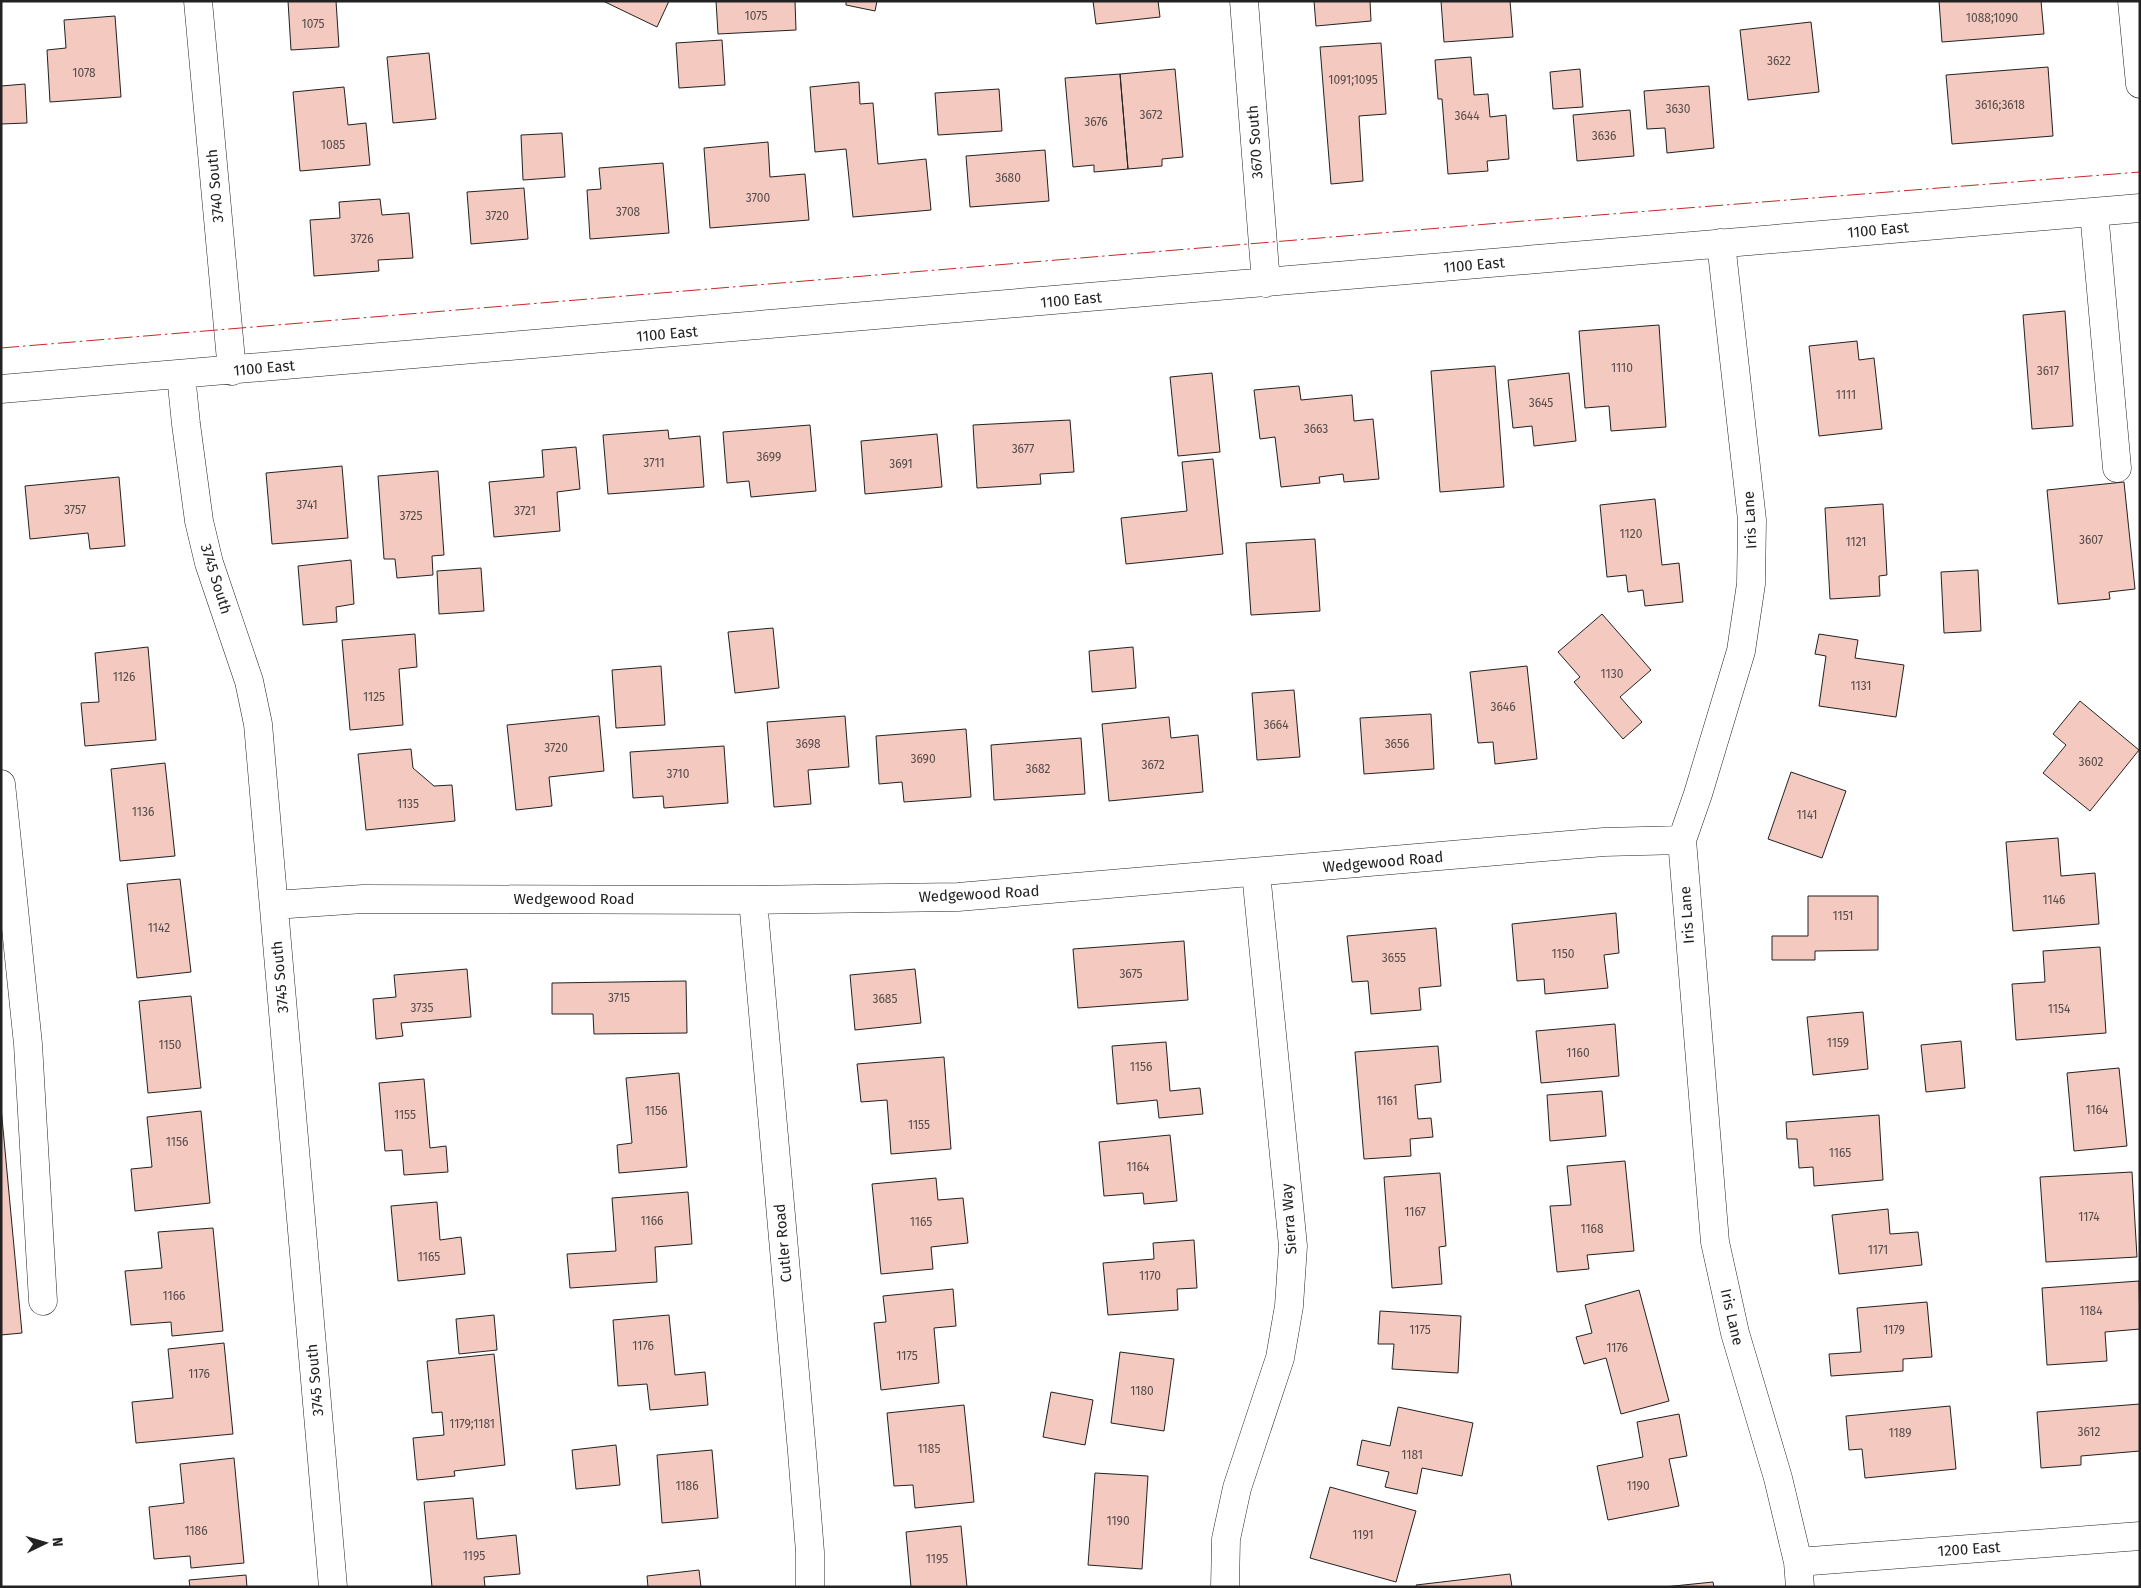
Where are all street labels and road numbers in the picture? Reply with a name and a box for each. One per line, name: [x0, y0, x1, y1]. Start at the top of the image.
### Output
street label: 3670 South: [1243, 105, 1267, 179]
street label: 3740 South: [203, 149, 227, 223]
street label: 1100 East: [1846, 218, 1910, 242]
street label: 1100 East: [1442, 253, 1506, 277]
street label: 1100 East: [1039, 288, 1103, 312]
street label: 1100 East: [635, 322, 699, 346]
street label: 1100 East: [232, 356, 296, 380]
street label: Iris Lane: [1739, 491, 1761, 549]
street label: 3745 South: [197, 542, 235, 616]
street label: Wedgewood Road: [1322, 848, 1444, 876]
street label: Wedgewood Road: [918, 882, 1040, 906]
street label: Iris Lane: [1676, 886, 1698, 944]
street label: Wedgewood Road: [514, 890, 634, 908]
street label: 3745 South: [268, 940, 292, 1014]
street label: Sierra Way: [1278, 1182, 1300, 1255]
street label: Cutler Road: [771, 1203, 795, 1283]
street label: Iris Lane: [1717, 1287, 1747, 1347]
street label: 3745 South: [303, 1343, 327, 1417]
street label: 1200 East: [1937, 1538, 2002, 1560]

